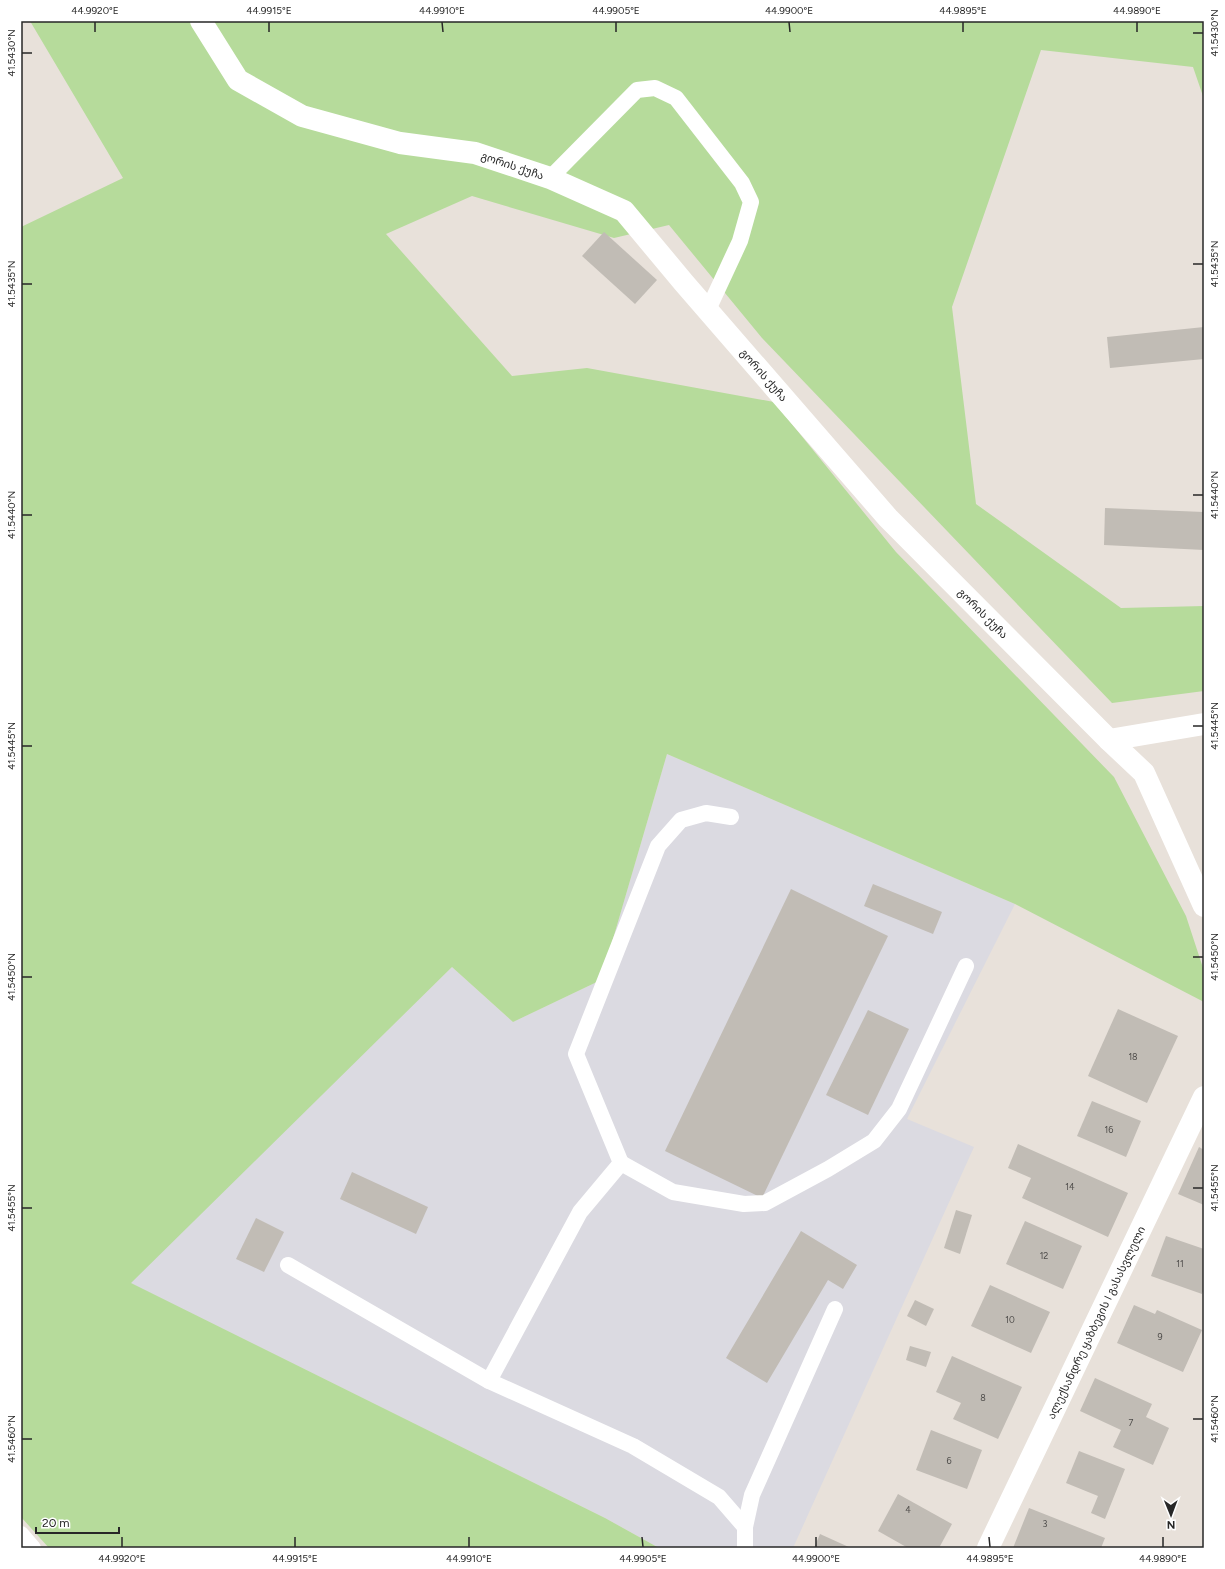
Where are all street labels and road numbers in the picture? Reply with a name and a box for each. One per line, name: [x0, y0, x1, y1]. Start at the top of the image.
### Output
street label: გორის ქუჩა: [479, 149, 546, 182]
street label: გორის ქუჩა: [737, 346, 790, 404]
street label: გორის ქუჩა: [955, 586, 1011, 641]
street label: ალექსანდრე ყაზბეგის I გასასვლელი: [1044, 1224, 1148, 1421]

